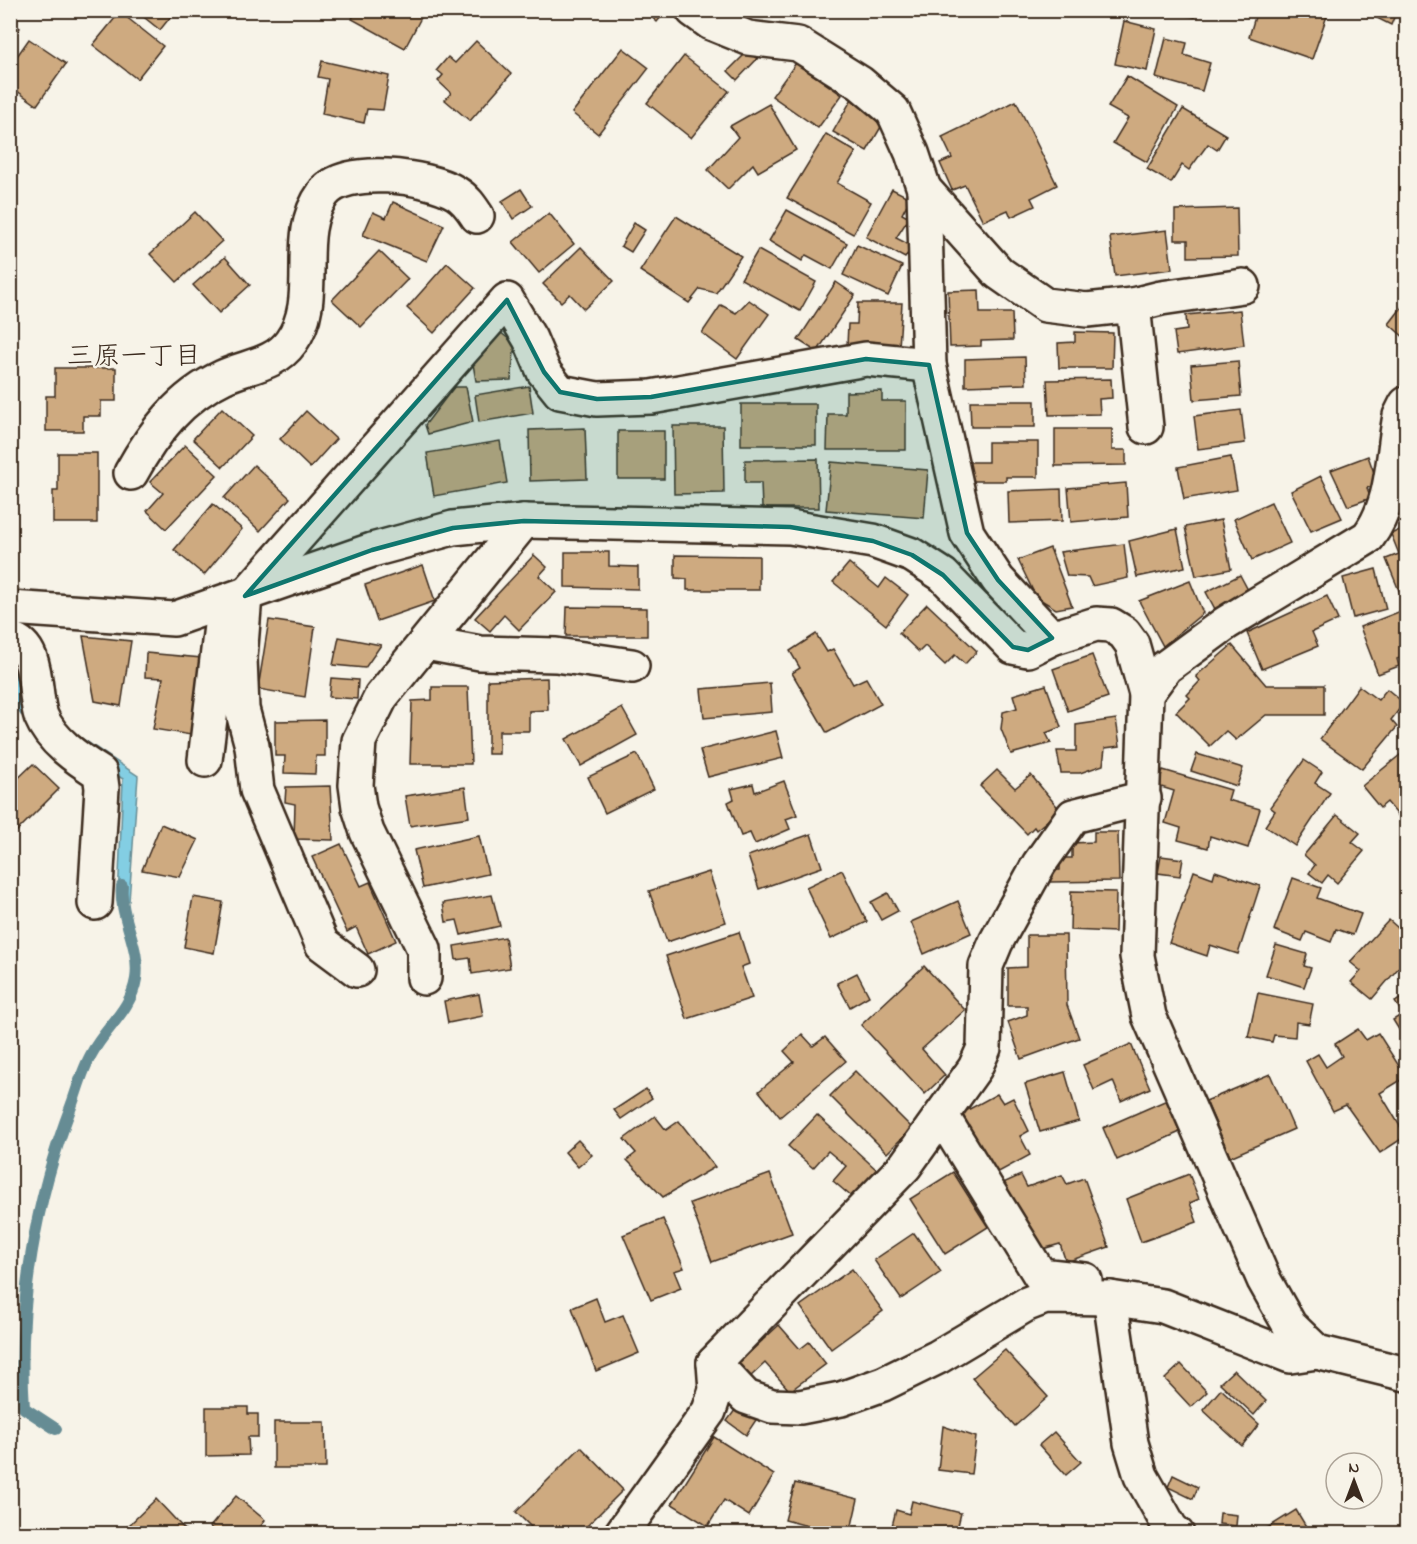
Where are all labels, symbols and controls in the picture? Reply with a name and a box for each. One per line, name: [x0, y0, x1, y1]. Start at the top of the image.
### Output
district label: 三原一丁目: [67, 338, 202, 377]
north arrow: [1324, 1451, 1384, 1511]
text: N: [1349, 1456, 1360, 1480]

